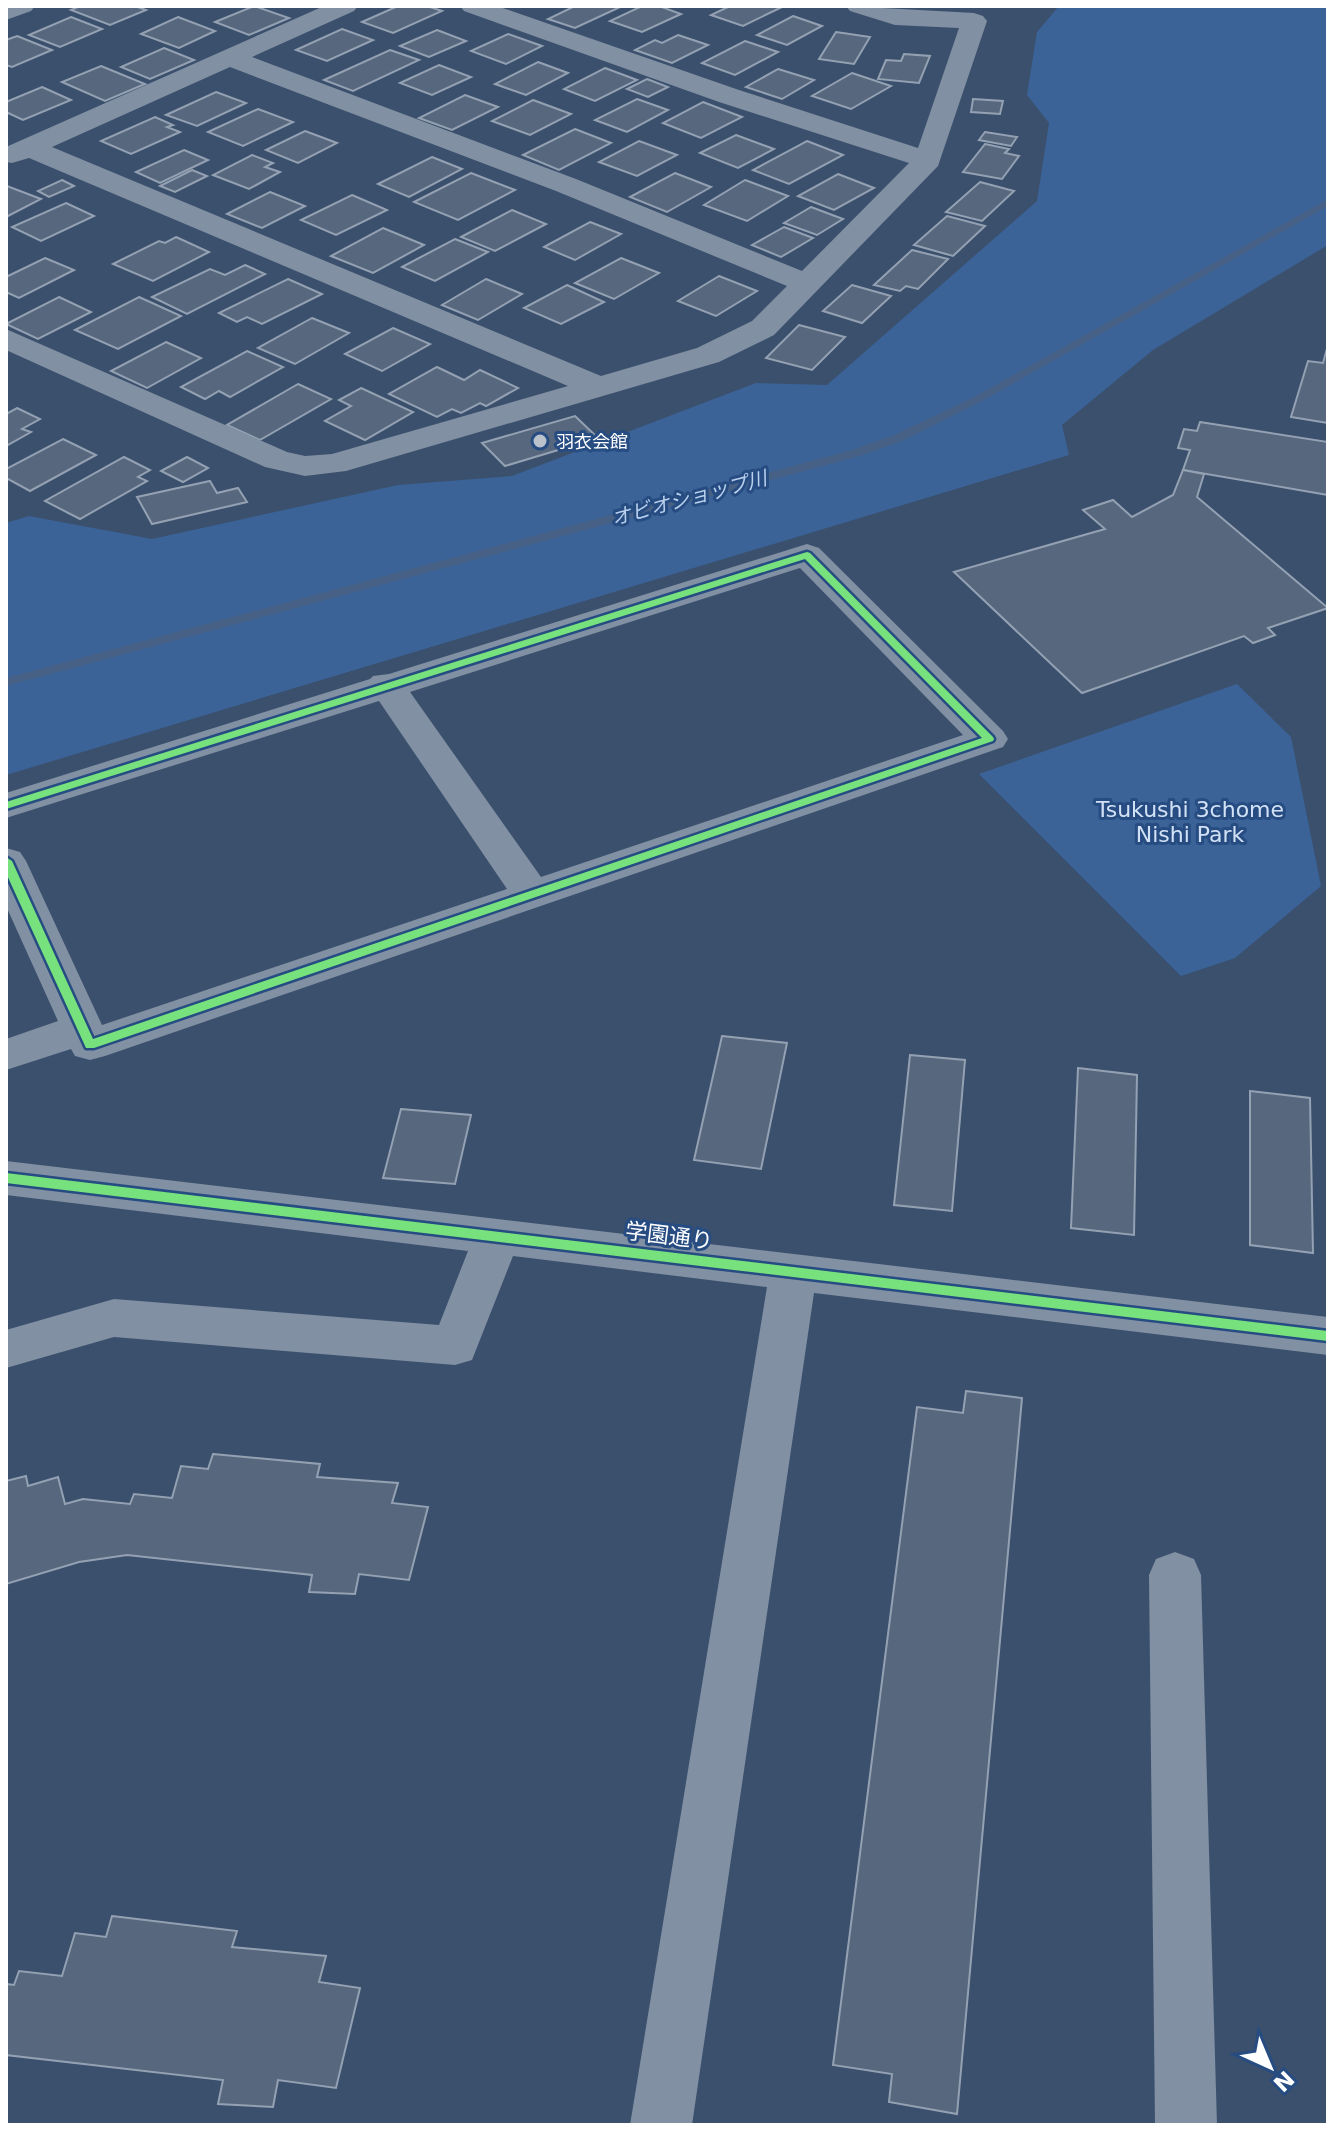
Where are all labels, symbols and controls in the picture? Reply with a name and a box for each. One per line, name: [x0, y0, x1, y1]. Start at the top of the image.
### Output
place label: 羽衣会館: [556, 431, 628, 452]
marker: 羽衣会館: [531, 432, 549, 450]
water label: オビオショップ川: [609, 465, 771, 530]
park label: Tsukushi 3chome Nishi Park: [1095, 797, 1284, 847]
street label: 学園通り: [624, 1218, 714, 1254]
north arrow: [1230, 2027, 1310, 2107]
text: N: [1268, 2066, 1299, 2096]

